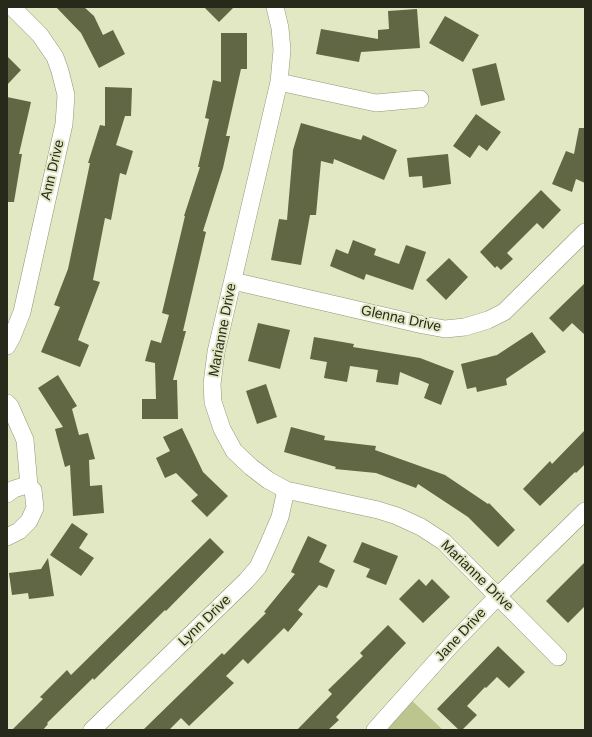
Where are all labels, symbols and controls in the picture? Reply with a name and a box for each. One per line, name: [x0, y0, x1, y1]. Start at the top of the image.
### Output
street label: Ann Drive: [38, 138, 68, 202]
street label: Marianne Drive: [206, 282, 240, 378]
street label: Glenna Drive: [359, 302, 443, 336]
street label: Marianne Drive: [437, 537, 517, 615]
street label: Lynn Drive: [175, 592, 235, 650]
street label: Jane Drive: [432, 605, 490, 665]

